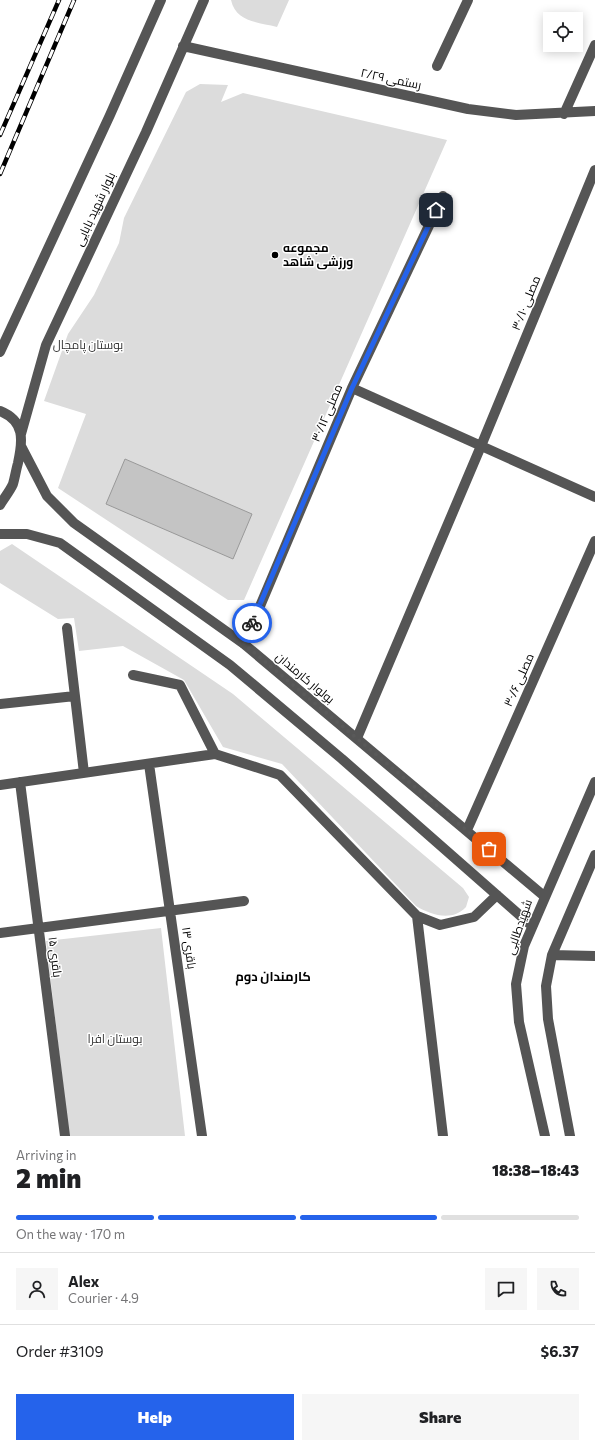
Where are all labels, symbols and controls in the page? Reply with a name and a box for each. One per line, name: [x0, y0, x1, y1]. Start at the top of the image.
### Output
map controls: [543, 12, 583, 52]
button: locate: [543, 12, 583, 52]
street label: رستمی ۲/۲۹: [359, 65, 423, 92]
street label: بلوار شهید بابایی: [71, 169, 118, 248]
pin: [419, 193, 453, 227]
icon: home: [425, 199, 447, 221]
place label: مجموعه ورزشی شاهد: [283, 240, 353, 270]
marker: مجموعه ورزشی شاهد: [270, 250, 280, 260]
street label: مصلی ۳۰/۱۰: [508, 273, 543, 332]
park label: بوستان پامچال: [53, 337, 123, 354]
street label: مصلی ۳۰/۱۲: [308, 382, 345, 444]
courier: [232, 603, 272, 643]
icon: bike: [241, 612, 263, 634]
street label: بولوار کارمندان: [273, 649, 338, 707]
street label: مصلی ۳۰/۶: [500, 651, 537, 709]
pin: [472, 832, 506, 866]
icon: bag: [478, 838, 500, 860]
street label: شهیدطالبی: [502, 897, 535, 957]
street label: باقری ۱۳: [179, 926, 200, 970]
street label: باقری ۱۵: [46, 936, 65, 978]
district label: کارمندان دوم: [235, 968, 311, 986]
park label: بوستان افرا: [88, 1031, 142, 1046]
text: Arriving in: [16, 1147, 76, 1163]
text: 18:38–18:43: [492, 1161, 579, 1179]
text: 2 min: [16, 1162, 81, 1193]
text: On the way · 170 m: [16, 1226, 125, 1242]
button: person: [16, 1268, 58, 1310]
button: chat: [485, 1268, 527, 1310]
button: phone: [537, 1268, 579, 1310]
text: Alex: [68, 1272, 99, 1290]
text: Courier · 4.9: [68, 1290, 139, 1306]
text: Order #3109: [16, 1342, 104, 1360]
text: $6.37: [541, 1342, 579, 1360]
button: Help: [16, 1394, 294, 1440]
button: Share: [302, 1394, 579, 1440]

